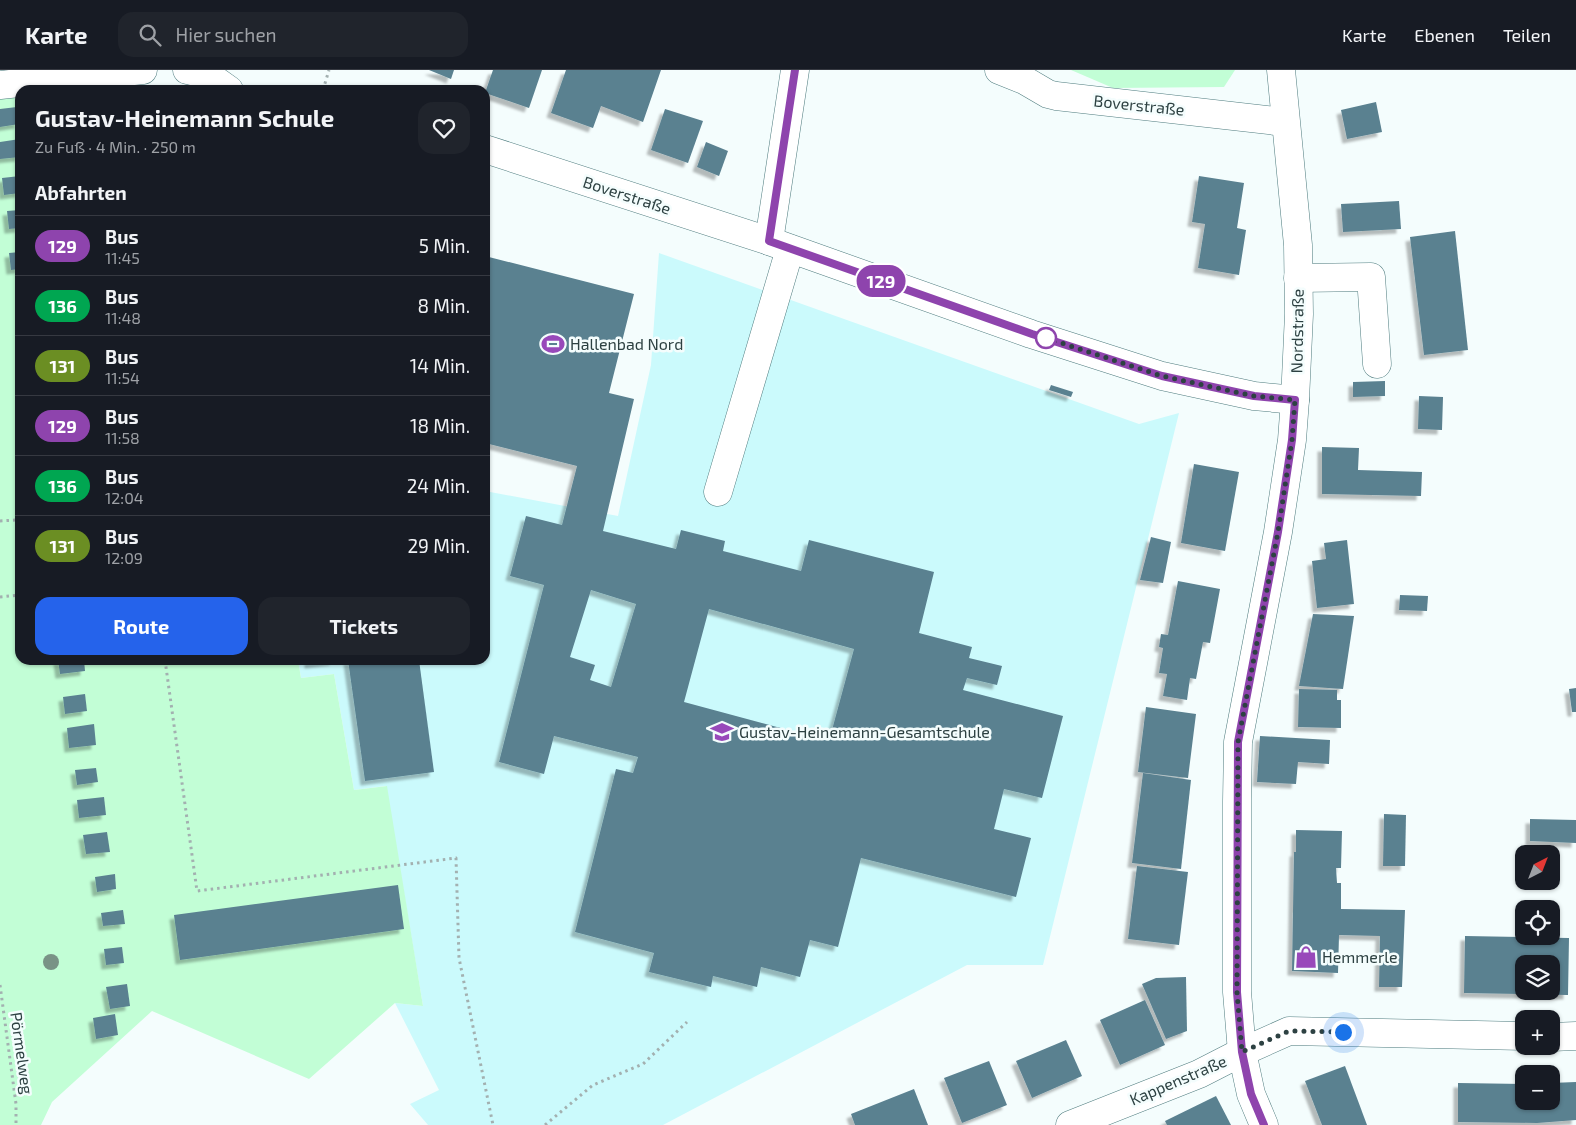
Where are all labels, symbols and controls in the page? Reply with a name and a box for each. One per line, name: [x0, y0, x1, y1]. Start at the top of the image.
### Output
search box: [118, 12, 468, 57]
text: Karte: [25, 20, 88, 49]
icon: search: [136, 21, 164, 49]
text: Hier suchen: [176, 23, 277, 46]
text: Karte: [1342, 24, 1386, 46]
text: Ebenen: [1414, 24, 1475, 46]
text: Teilen: [1503, 24, 1551, 46]
street label: Boverstraße: [1093, 90, 1185, 119]
button: heart: [418, 102, 470, 154]
text: Gustav-Heinemann Schule: [35, 103, 334, 132]
text: Zu Fuß · 4 Min. · 250 m: [35, 137, 196, 156]
street label: Boverstraße: [581, 171, 673, 218]
text: Abfahrten: [35, 181, 127, 204]
text: Bus: [105, 225, 139, 248]
text: 5 Min.: [419, 234, 470, 257]
text: 129: [48, 235, 77, 257]
text: 11:45: [105, 248, 140, 267]
line badge: 129: [852, 265, 910, 297]
text: 129: [867, 270, 895, 292]
text: Bus: [105, 285, 139, 308]
street label: Nordstraße: [1286, 289, 1307, 373]
text: 8 Min.: [417, 294, 470, 317]
text: 136: [48, 295, 77, 317]
text: 11:48: [105, 308, 141, 327]
unlabelled marker: [1035, 327, 1057, 349]
sports icon: Hallenbad Nord: [540, 331, 566, 357]
place label: Hallenbad Nord: [570, 334, 683, 353]
text: Bus: [105, 345, 139, 368]
text: 14 Min.: [410, 354, 470, 377]
text: 131: [50, 355, 75, 377]
text: 11:54: [105, 368, 140, 387]
text: Bus: [105, 405, 139, 428]
text: 18 Min.: [410, 414, 470, 437]
text: 129: [48, 415, 77, 437]
text: 11:58: [105, 428, 140, 447]
text: Bus: [105, 465, 139, 488]
text: 24 Min.: [407, 474, 470, 497]
text: 136: [48, 475, 77, 497]
text: 12:04: [105, 488, 144, 507]
text: Bus: [105, 525, 139, 548]
text: 29 Min.: [407, 534, 470, 557]
text: 131: [50, 535, 75, 557]
text: 12:09: [105, 548, 143, 567]
button: Route: [35, 597, 248, 655]
button: Tickets: [258, 597, 470, 655]
school or university icon: Gustav-Heinemann-Gesamtschule: [709, 719, 735, 745]
place label: Gustav-Heinemann-Gesamtschule: [739, 722, 990, 741]
north arrow: [1515, 845, 1560, 890]
map controls: [1515, 845, 1560, 1110]
button: locate: [1515, 900, 1560, 945]
shop icon: Hemmerle: [1293, 944, 1319, 970]
place label: Hemmerle: [1322, 947, 1398, 966]
button: layers: [1515, 955, 1560, 1000]
button: +: [1515, 1010, 1560, 1055]
street label: Pörmelweg: [7, 1011, 38, 1095]
your location: [1331, 1020, 1356, 1045]
street label: Kappenstraße: [1126, 1051, 1229, 1109]
button: −: [1515, 1065, 1560, 1110]

